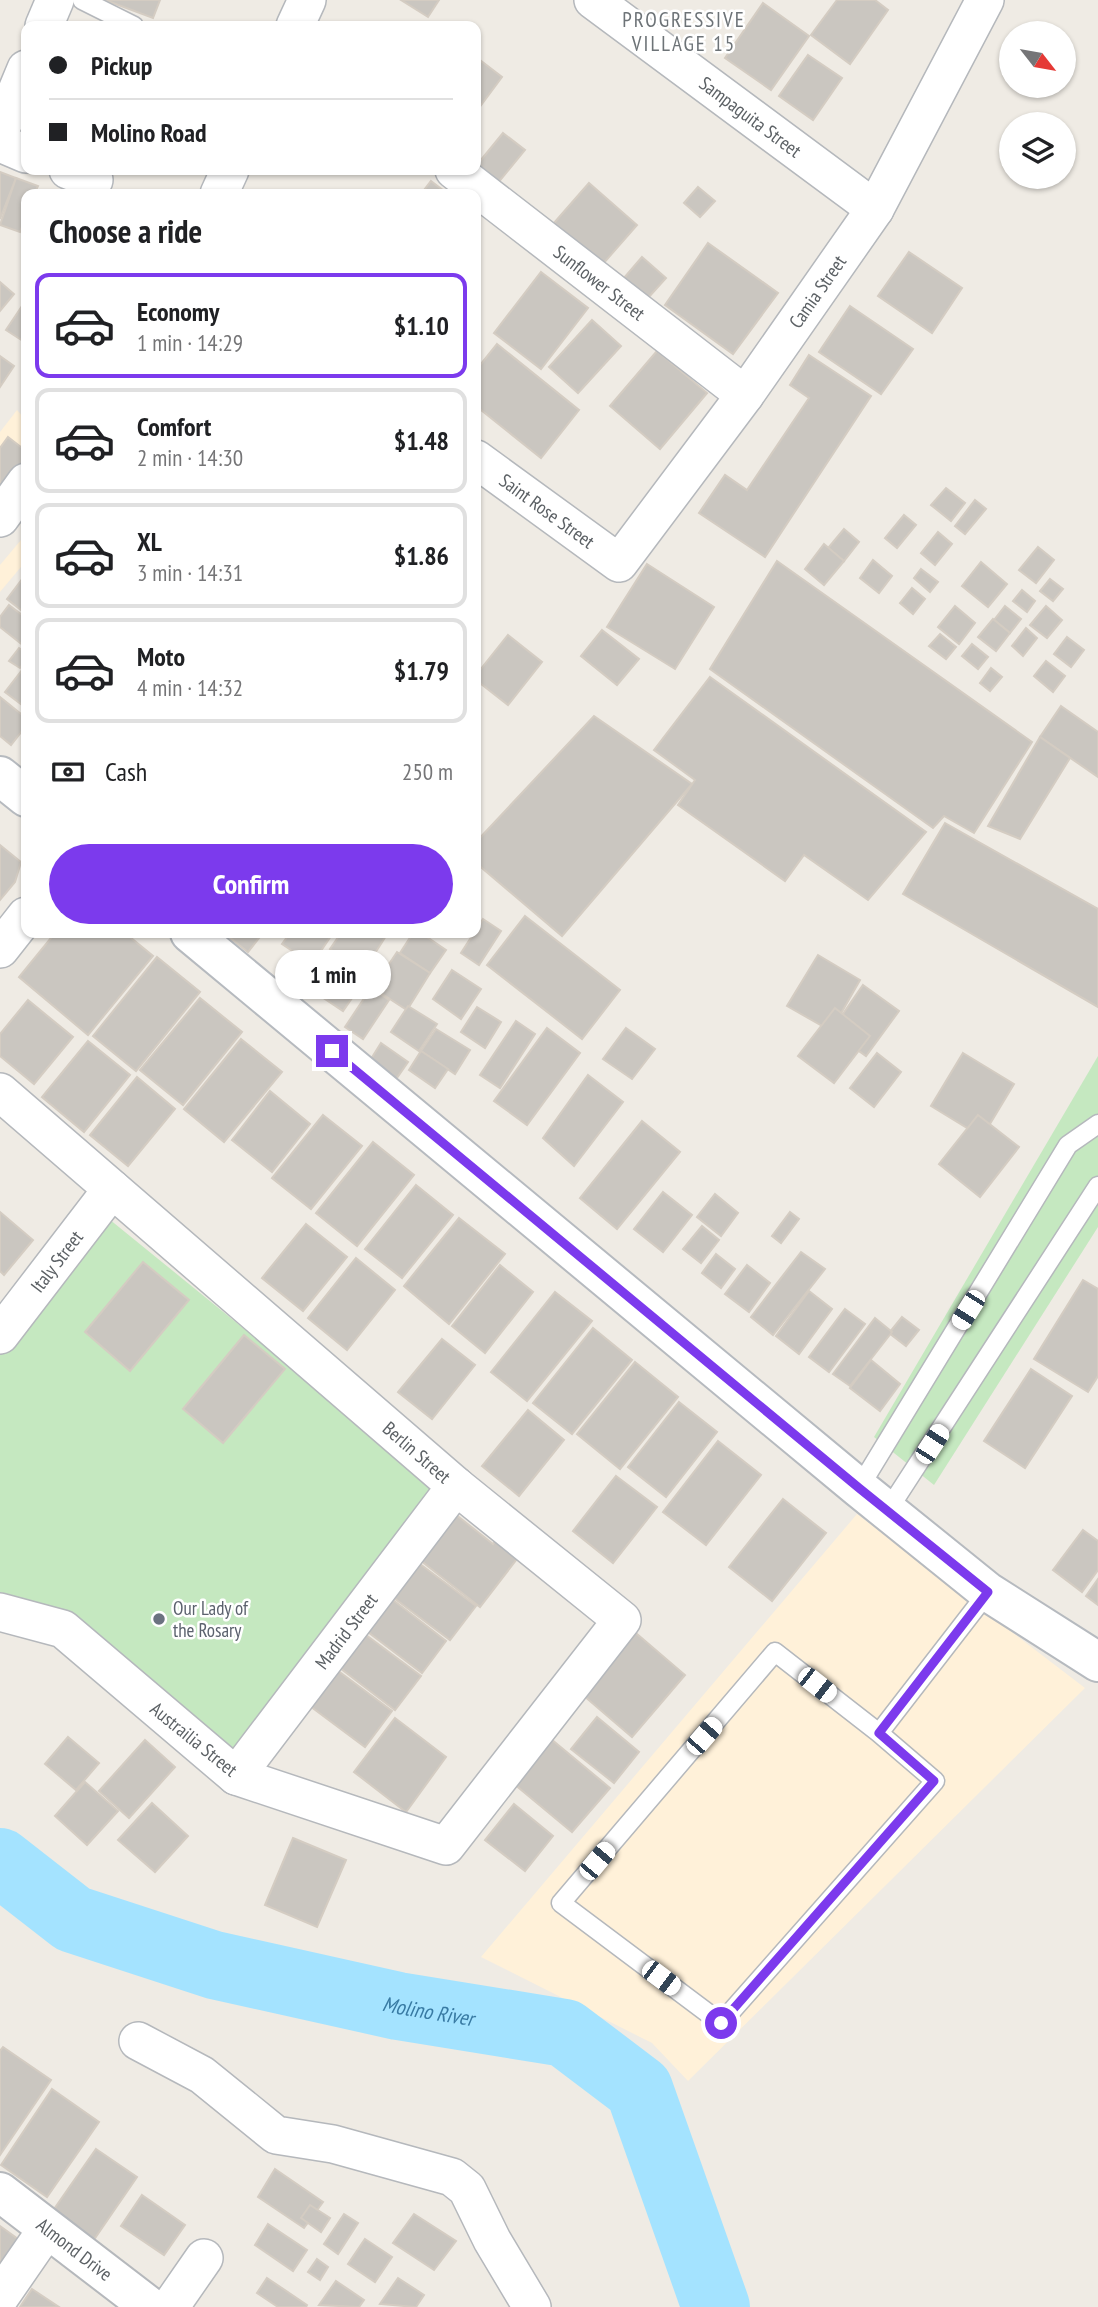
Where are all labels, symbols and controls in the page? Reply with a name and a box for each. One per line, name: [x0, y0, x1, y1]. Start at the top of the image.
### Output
district label: PROGRESSIVE VILLAGE 15: [622, 6, 746, 57]
north arrow: [999, 21, 1076, 98]
map controls: [999, 21, 1076, 189]
text: Pickup: [91, 49, 152, 82]
street label: Sampaguita Street: [695, 71, 807, 163]
button: layers: [999, 112, 1076, 189]
text: Molino Road: [91, 116, 207, 149]
text: Choose a ride: [49, 210, 202, 252]
street label: Sunflower Street: [549, 240, 651, 326]
street label: Camia Street: [784, 250, 852, 333]
icon: car: [53, 294, 116, 357]
text: Economy: [137, 295, 219, 328]
text: $1.10: [394, 309, 449, 342]
text: 1 min · 14:29: [137, 328, 243, 357]
icon: car: [53, 409, 116, 472]
text: Comfort: [137, 410, 211, 443]
text: $1.48: [394, 424, 449, 457]
text: 2 min · 14:30: [137, 443, 243, 472]
street label: Saint Rose Street: [495, 468, 600, 554]
icon: car: [53, 524, 116, 587]
text: XL: [137, 525, 162, 558]
text: $1.86: [394, 539, 449, 572]
text: 3 min · 14:31: [137, 558, 243, 587]
icon: car: [53, 639, 116, 702]
text: Moto: [137, 640, 185, 673]
text: $1.79: [394, 654, 449, 687]
text: 4 min · 14:32: [137, 673, 243, 702]
icon: cash: [49, 753, 87, 791]
text: Cash: [105, 755, 147, 788]
text: 250 m: [402, 757, 453, 786]
button: Confirm: [49, 844, 453, 924]
callout: 1 min: [274, 950, 390, 998]
text: 1 min: [310, 960, 356, 989]
route end: [316, 1035, 348, 1067]
street label: Italy Street: [25, 1225, 88, 1297]
car: [948, 1287, 989, 1333]
street label: Berlin Street: [378, 1416, 457, 1489]
car: [912, 1421, 953, 1467]
street label: Madrid Street: [310, 1588, 383, 1674]
place label: Our Lady of the Rosary: [173, 1596, 249, 1642]
marker: Our Lady of the Rosary: [151, 1611, 167, 1627]
car: [794, 1664, 841, 1706]
street label: Austrailia Street: [146, 1697, 243, 1782]
car: [683, 1713, 726, 1759]
car: [576, 1838, 619, 1884]
car: [638, 1957, 685, 1999]
water label: Molino River: [380, 1989, 479, 2032]
route start: [705, 2007, 737, 2039]
street label: Almond Drive: [32, 2213, 117, 2286]

